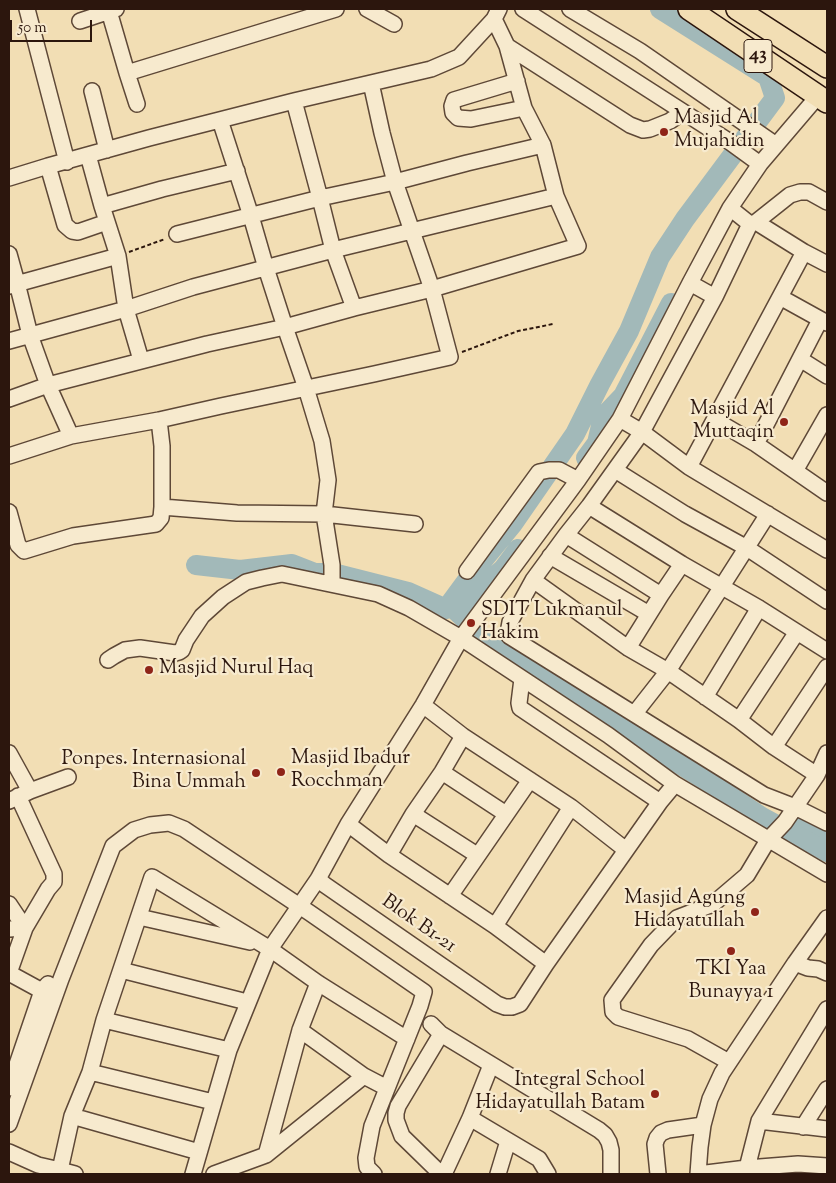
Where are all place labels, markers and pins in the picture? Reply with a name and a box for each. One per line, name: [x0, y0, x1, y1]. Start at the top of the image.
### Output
place label: Masjid Al Mujahidin: [674, 108, 765, 155]
marker: Masjid Al Mujahidin: [658, 126, 670, 138]
place label: Masjid Al Muttaqin: [690, 399, 774, 446]
marker: Masjid Al Muttaqin: [778, 416, 790, 428]
place label: SDIT Lukmanul Hakim: [481, 600, 623, 647]
marker: SDIT Lukmanul Hakim: [465, 617, 477, 629]
place label: Masjid Nurul Haq: [159, 658, 313, 682]
marker: Masjid Nurul Haq: [143, 664, 155, 676]
place label: Masjid Ibadur Rocchman: [291, 748, 410, 795]
place label: Ponpes. Internasional Bina Ummah: [62, 749, 246, 796]
marker: Masjid Ibadur Rocchman: [275, 766, 287, 778]
marker: Ponpes. Internasional Bina Ummah: [250, 767, 262, 779]
place label: Masjid Agung Hidayatullah: [624, 888, 745, 935]
marker: Masjid Agung Hidayatullah: [749, 906, 761, 918]
marker: TKI Yaa Bunayya 1: [725, 945, 737, 957]
place label: TKI Yaa Bunayya 1: [688, 959, 774, 1006]
place label: Integral School Hidayatullah Batam: [475, 1070, 645, 1117]
marker: Integral School Hidayatullah Batam: [649, 1088, 661, 1100]

